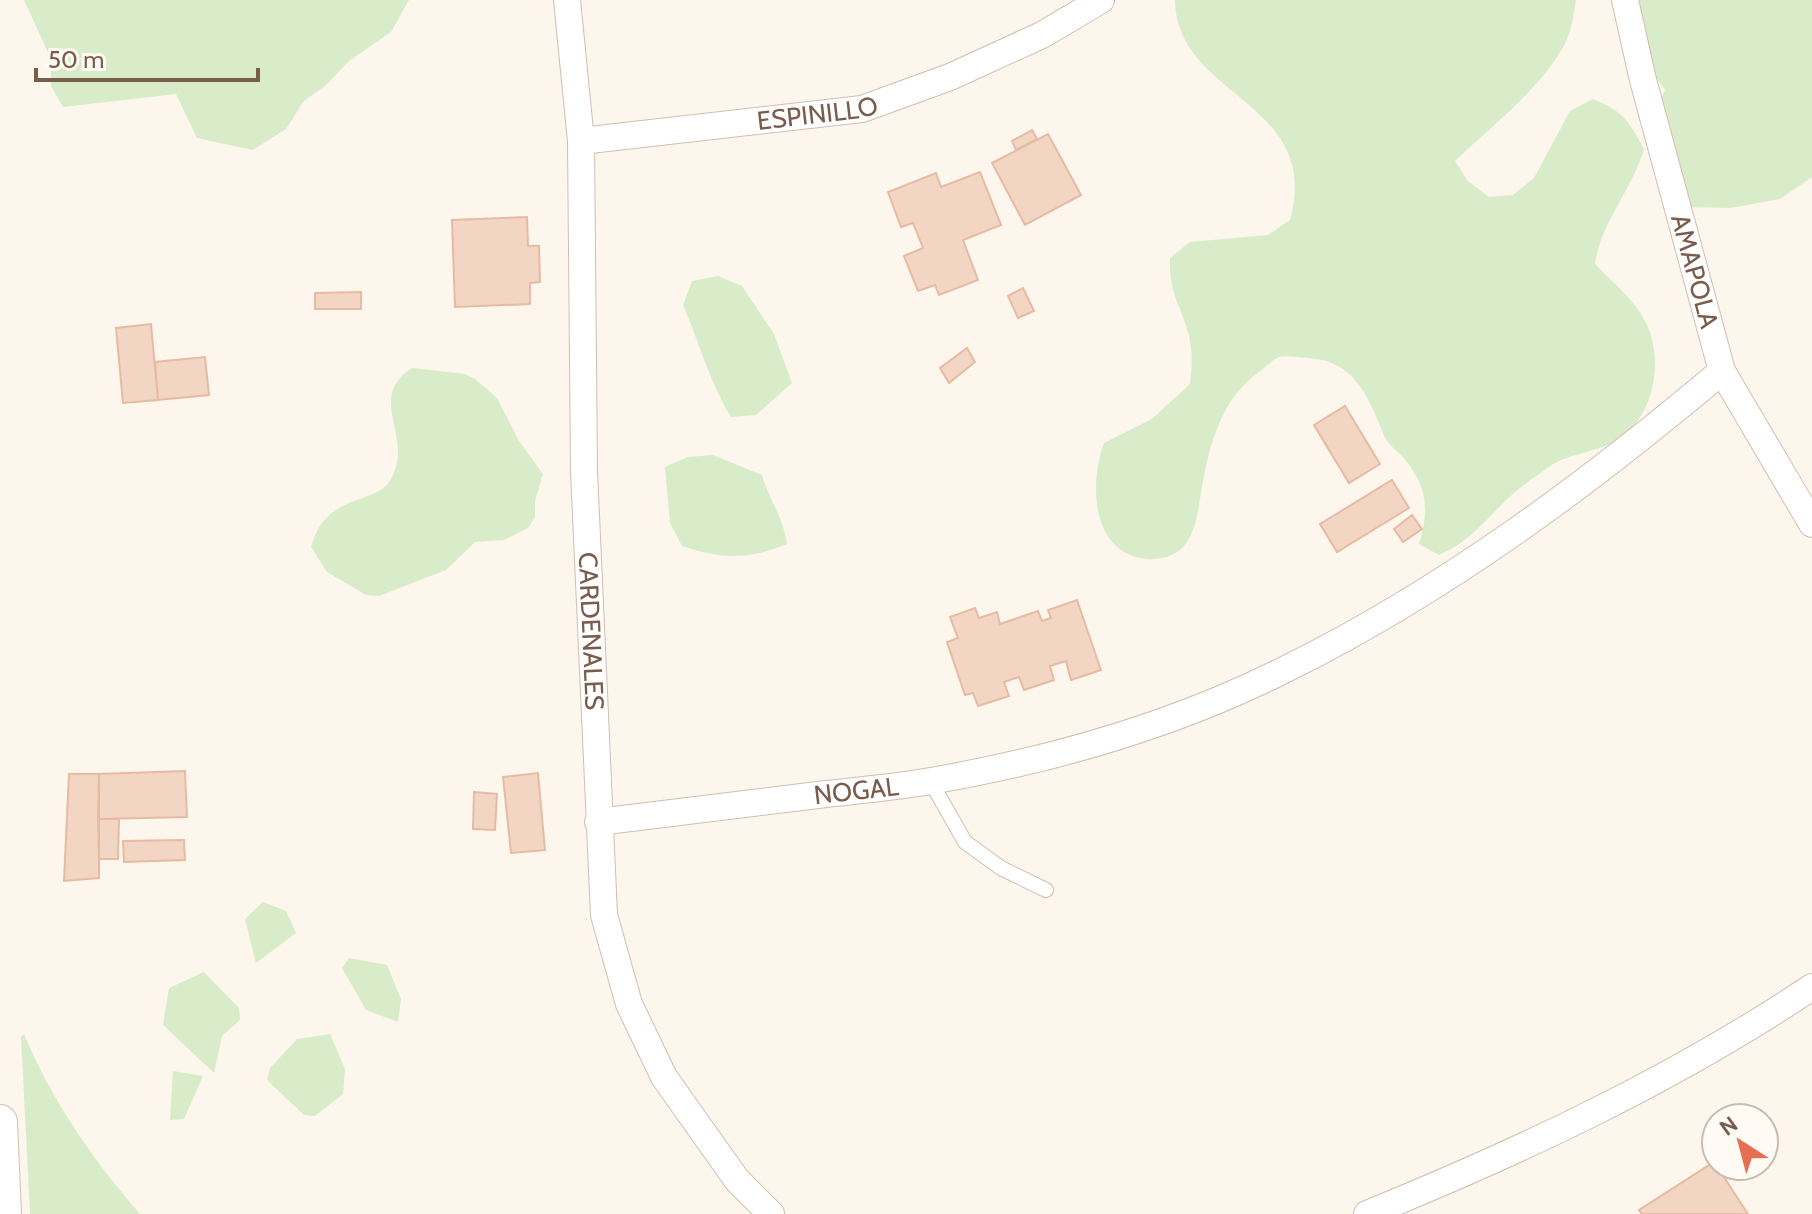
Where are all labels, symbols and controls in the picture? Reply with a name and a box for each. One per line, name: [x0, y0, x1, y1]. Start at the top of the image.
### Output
scale bar: [36, 32, 258, 82]
text: 50 m: [48, 45, 104, 74]
street label: ESPINILLO: [755, 89, 882, 137]
street label: AMAPOLA: [1664, 210, 1726, 332]
street label: CARDENALES: [572, 551, 611, 711]
street label: NOGAL: [812, 770, 900, 811]
north arrow: [1700, 1102, 1780, 1182]
text: N: [1714, 1111, 1743, 1142]

